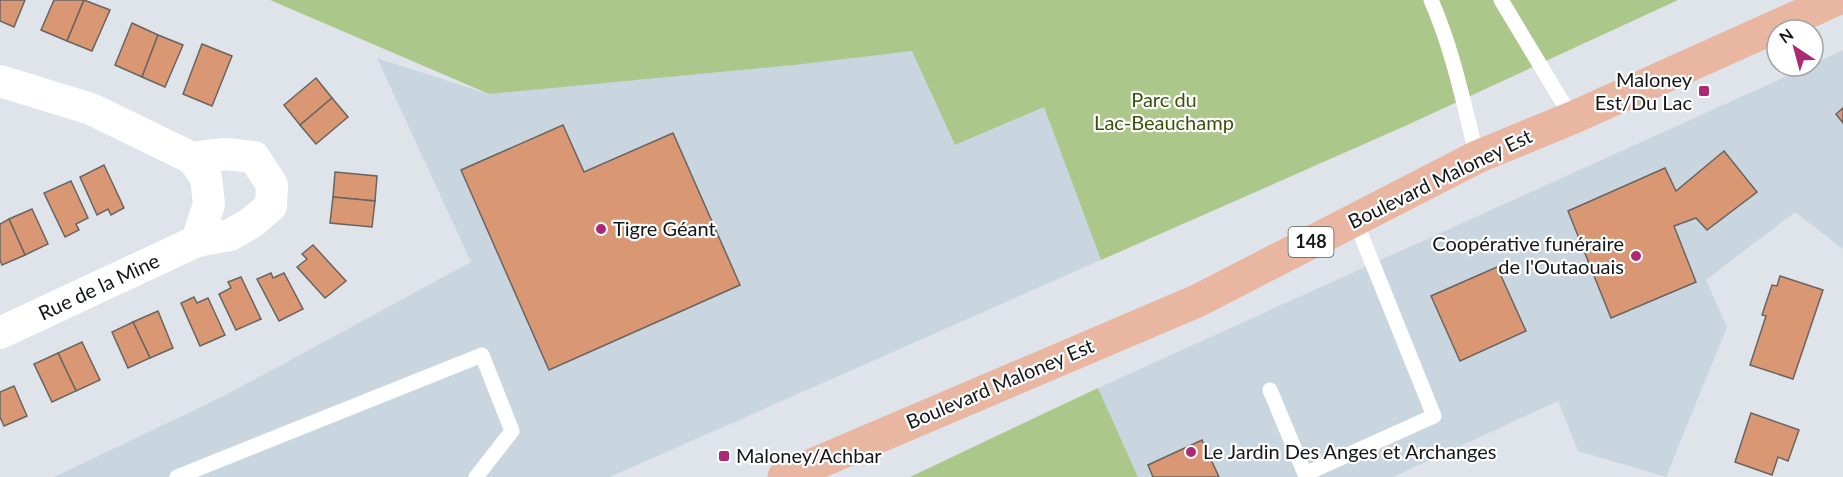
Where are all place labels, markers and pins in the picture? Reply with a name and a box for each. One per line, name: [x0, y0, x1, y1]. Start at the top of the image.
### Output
place label: Maloney Est/Du Lac: [1595, 67, 1693, 114]
marker: Maloney Est/Du Lac: [1697, 84, 1711, 98]
place label: Tigre Géant: [613, 216, 716, 240]
marker: Tigre Géant: [594, 222, 608, 236]
place label: Coopérative funéraire de l'Outaouais: [1432, 231, 1624, 278]
marker: Coopérative funéraire de l'Outaouais: [1629, 249, 1643, 263]
place label: Le Jardin Des Anges et Archanges: [1203, 439, 1497, 463]
place label: Maloney/Achbar: [736, 443, 882, 467]
marker: Le Jardin Des Anges et Archanges: [1184, 445, 1198, 459]
marker: Maloney/Achbar: [717, 449, 731, 463]

